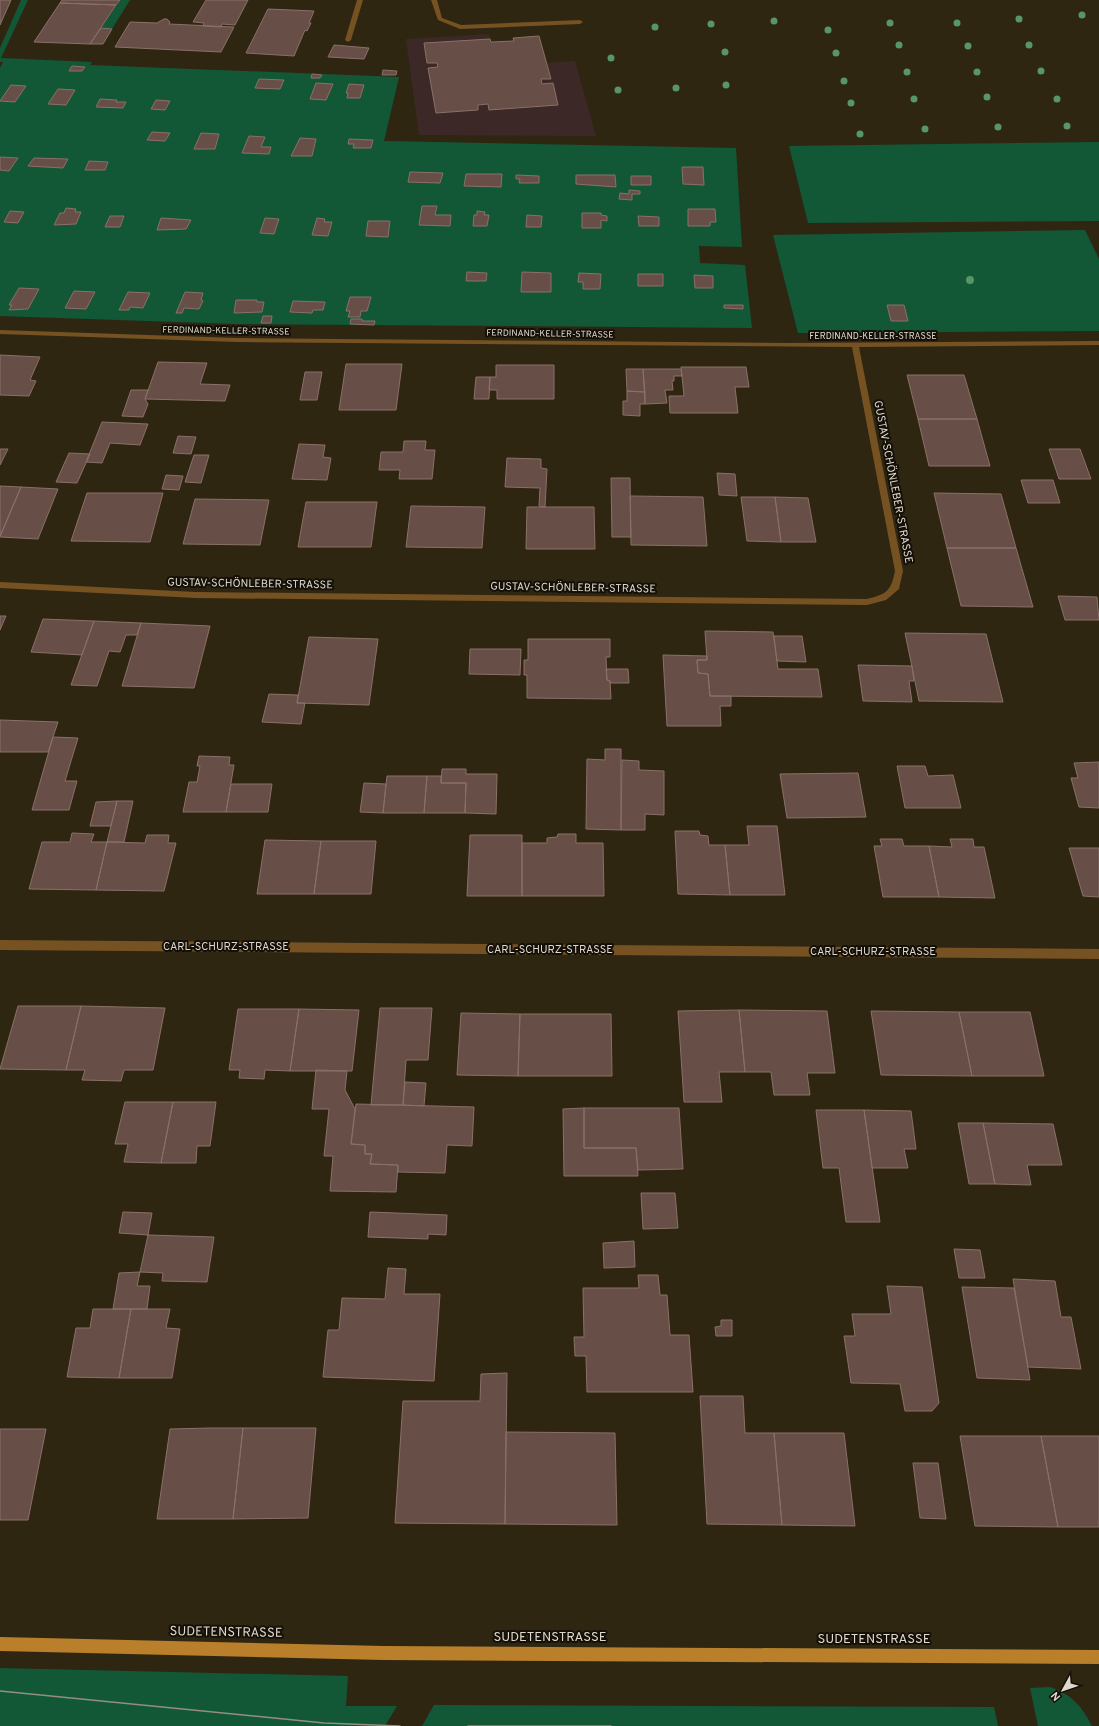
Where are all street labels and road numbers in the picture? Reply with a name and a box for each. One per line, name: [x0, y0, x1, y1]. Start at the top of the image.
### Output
street label: FERDINAND-KELLER-STRASSE: [162, 324, 290, 338]
street label: FERDINAND-KELLER-STRASSE: [486, 327, 614, 341]
street label: FERDINAND-KELLER-STRASSE: [809, 331, 937, 342]
street label: GUSTAV-SCHÖNLEBER-STRASSE: [870, 399, 917, 565]
street label: GUSTAV-SCHÖNLEBER-STRASSE: [167, 575, 333, 592]
street label: GUSTAV-SCHÖNLEBER-STRASSE: [490, 579, 656, 596]
street label: CARL-SCHURZ-STRASSE: [163, 940, 289, 954]
street label: CARL-SCHURZ-STRASSE: [487, 943, 613, 957]
street label: CARL-SCHURZ-STRASSE: [810, 945, 936, 959]
street label: SUDETENSTRASSE: [169, 1624, 283, 1642]
street label: SUDETENSTRASSE: [493, 1630, 607, 1646]
street label: SUDETENSTRASSE: [817, 1632, 931, 1648]

